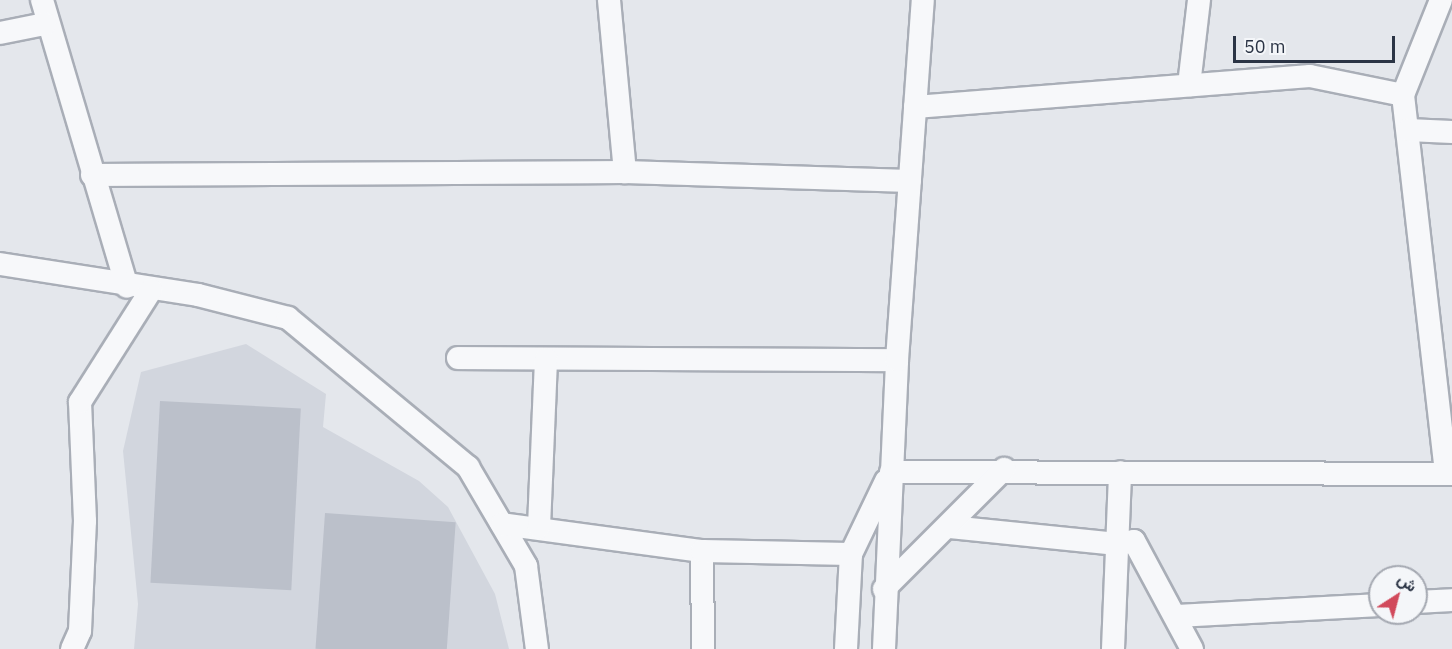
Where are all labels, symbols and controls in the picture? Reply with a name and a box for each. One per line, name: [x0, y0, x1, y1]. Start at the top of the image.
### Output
scale bar: [1236, 24, 1398, 62]
text: 50 m: [1244, 35, 1286, 58]
north arrow: [1368, 565, 1428, 625]
text: ش: [1394, 568, 1421, 596]

